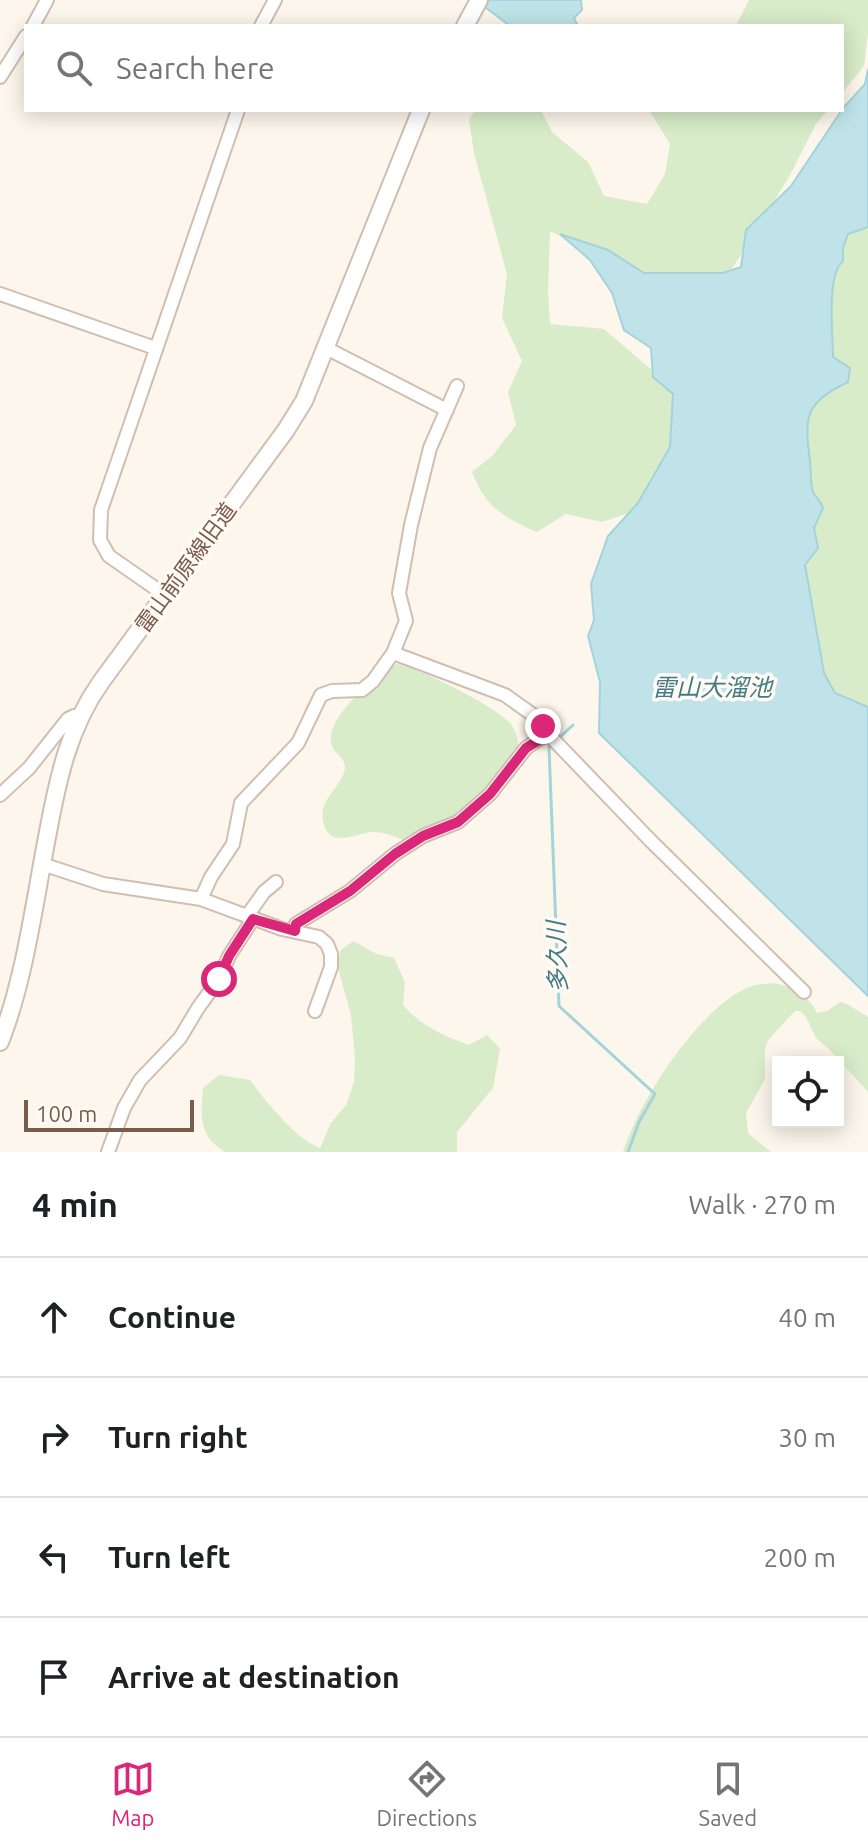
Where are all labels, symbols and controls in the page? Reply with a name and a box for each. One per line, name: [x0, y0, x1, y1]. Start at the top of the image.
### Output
search box: [24, 24, 844, 112]
icon: search: [52, 46, 96, 90]
text: Search here: [116, 51, 275, 85]
street label: 雷山前原線旧道: [130, 497, 240, 637]
water label: 雷山大溜池: [652, 674, 774, 701]
route end: [525, 708, 561, 744]
water label: 多久川: [542, 918, 572, 993]
route start: [201, 961, 237, 997]
map controls: [772, 1056, 844, 1128]
button: locate: [772, 1056, 844, 1128]
scale bar: [24, 1096, 194, 1132]
text: 100 m: [36, 1101, 97, 1126]
text: 4 min: [32, 1185, 118, 1223]
text: Walk · 270 m: [688, 1190, 836, 1219]
icon: ahead: [32, 1295, 76, 1339]
text: Continue: [108, 1300, 236, 1334]
text: 40 m: [778, 1303, 836, 1332]
icon: right: [32, 1415, 76, 1459]
text: Turn right: [108, 1420, 248, 1454]
text: 30 m: [778, 1423, 836, 1452]
icon: left: [32, 1535, 76, 1579]
text: Turn left: [108, 1540, 230, 1574]
text: 200 m: [764, 1543, 836, 1572]
icon: arrive: [32, 1655, 76, 1699]
text: Arrive at destination: [108, 1660, 400, 1694]
tab: Map: [111, 1757, 155, 1830]
tab: Directions: [376, 1757, 477, 1830]
tab: Saved: [699, 1757, 757, 1830]

